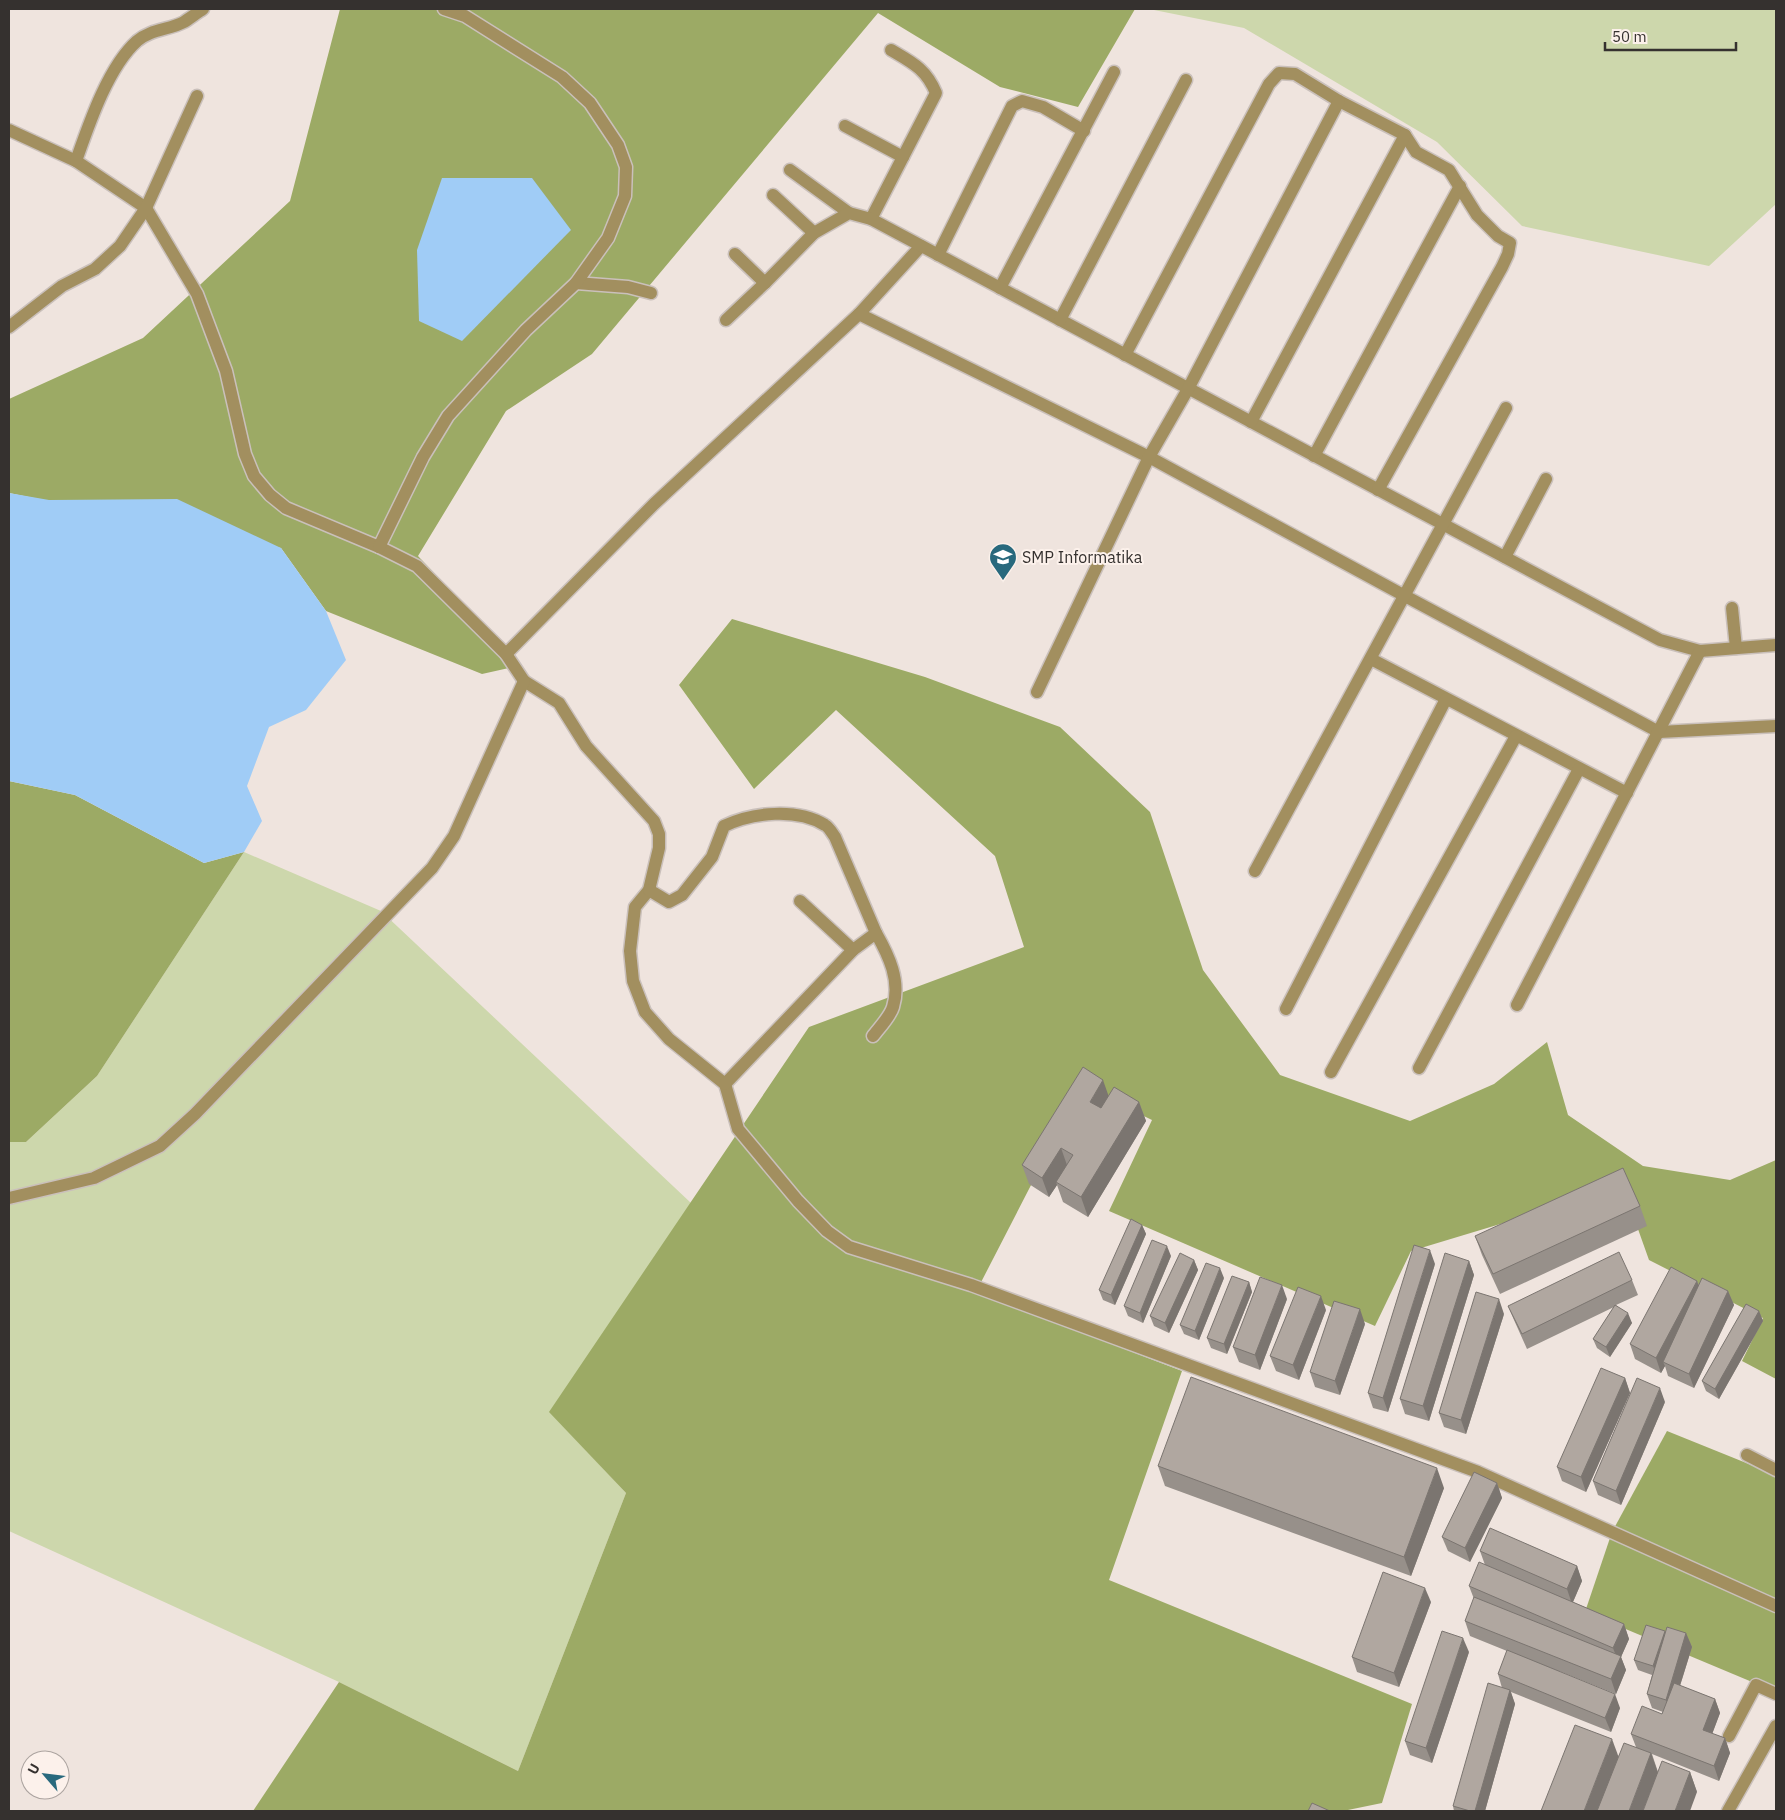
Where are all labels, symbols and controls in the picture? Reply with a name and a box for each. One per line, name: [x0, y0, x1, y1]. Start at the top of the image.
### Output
scale bar: [1605, 20, 1736, 52]
text: 50 m: [1612, 27, 1647, 46]
school or university icon: SMP Informatika: [988, 542, 1018, 581]
place label: SMP Informatika: [1022, 547, 1143, 567]
north arrow: [20, 1750, 70, 1800]
text: U: [23, 1760, 44, 1777]

